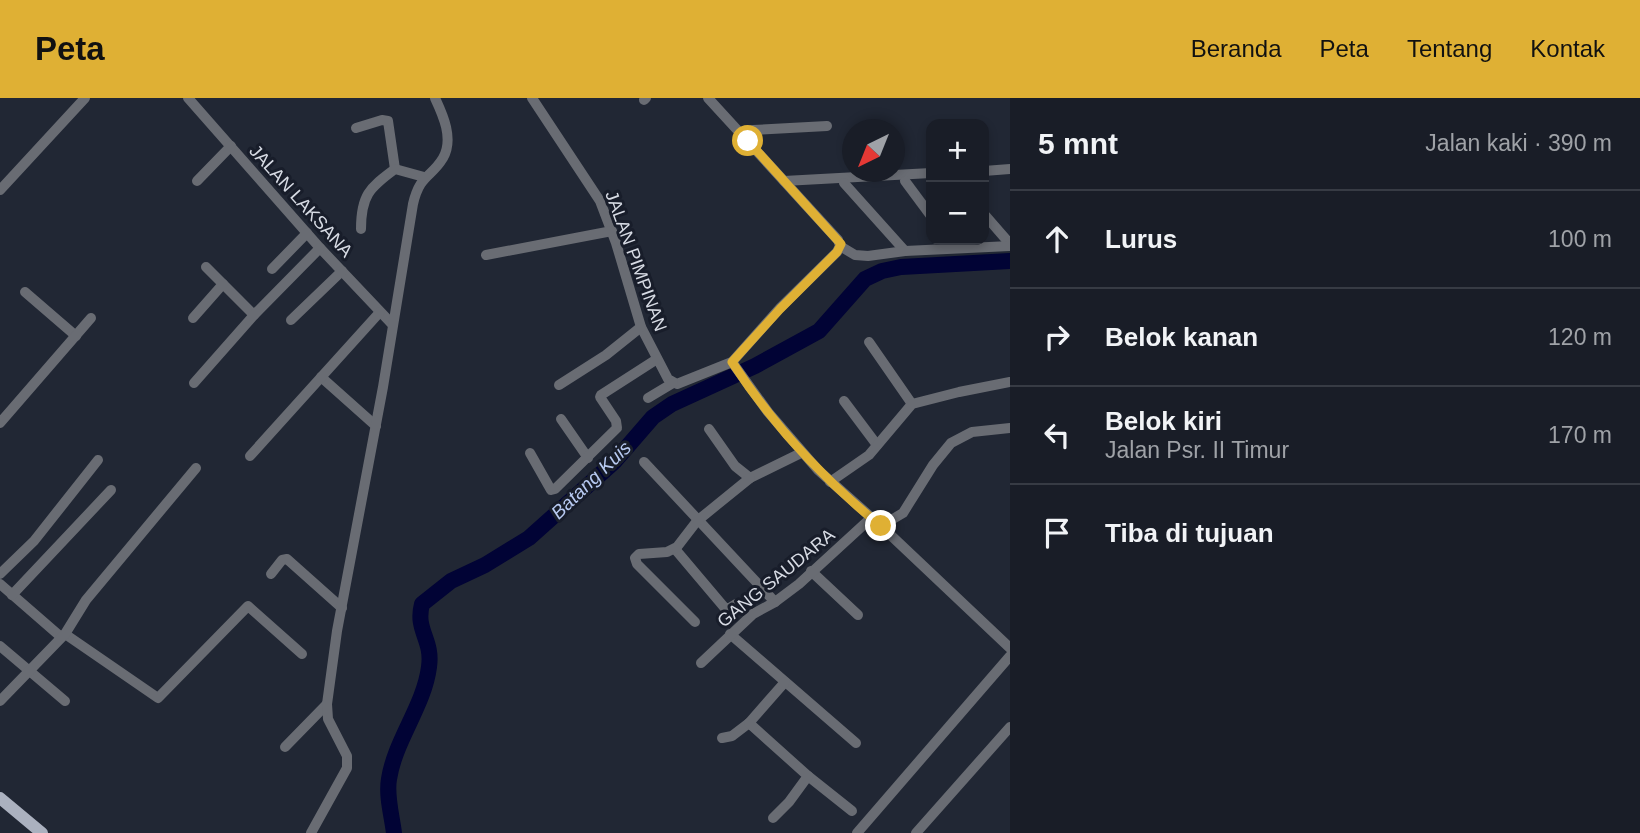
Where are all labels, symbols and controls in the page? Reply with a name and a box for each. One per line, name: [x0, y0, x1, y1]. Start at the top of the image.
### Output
text: Peta: [35, 30, 105, 67]
text: Beranda: [1191, 35, 1282, 62]
text: Peta: [1320, 35, 1369, 62]
text: Tentang: [1407, 35, 1492, 62]
text: Kontak: [1530, 35, 1605, 62]
north arrow: [842, 119, 905, 182]
map controls: [926, 119, 989, 245]
button: +: [926, 119, 989, 182]
route start: [732, 125, 763, 156]
text: 5 mnt: [1038, 127, 1118, 160]
text: Jalan kaki · 390 m: [1425, 130, 1612, 156]
street label: JALAN LAKSANA: [245, 141, 357, 261]
button: −: [926, 182, 989, 245]
street label: JALAN PIMPINAN: [601, 188, 671, 334]
icon: ahead: [1038, 220, 1076, 258]
text: Lurus: [1105, 224, 1177, 254]
text: 100 m: [1548, 226, 1612, 252]
icon: right: [1038, 318, 1076, 356]
text: Belok kanan: [1105, 322, 1258, 352]
text: 120 m: [1548, 324, 1612, 350]
text: Belok kiri: [1105, 406, 1222, 436]
icon: left: [1038, 416, 1076, 454]
text: 170 m: [1548, 422, 1612, 448]
water label: Batang Kuis: [547, 437, 636, 523]
text: Jalan Psr. II Timur: [1105, 437, 1289, 463]
route end: [865, 510, 896, 541]
icon: arrive: [1038, 514, 1076, 552]
text: Tiba di tujuan: [1105, 518, 1274, 548]
street label: GANG SAUDARA: [713, 525, 839, 631]

